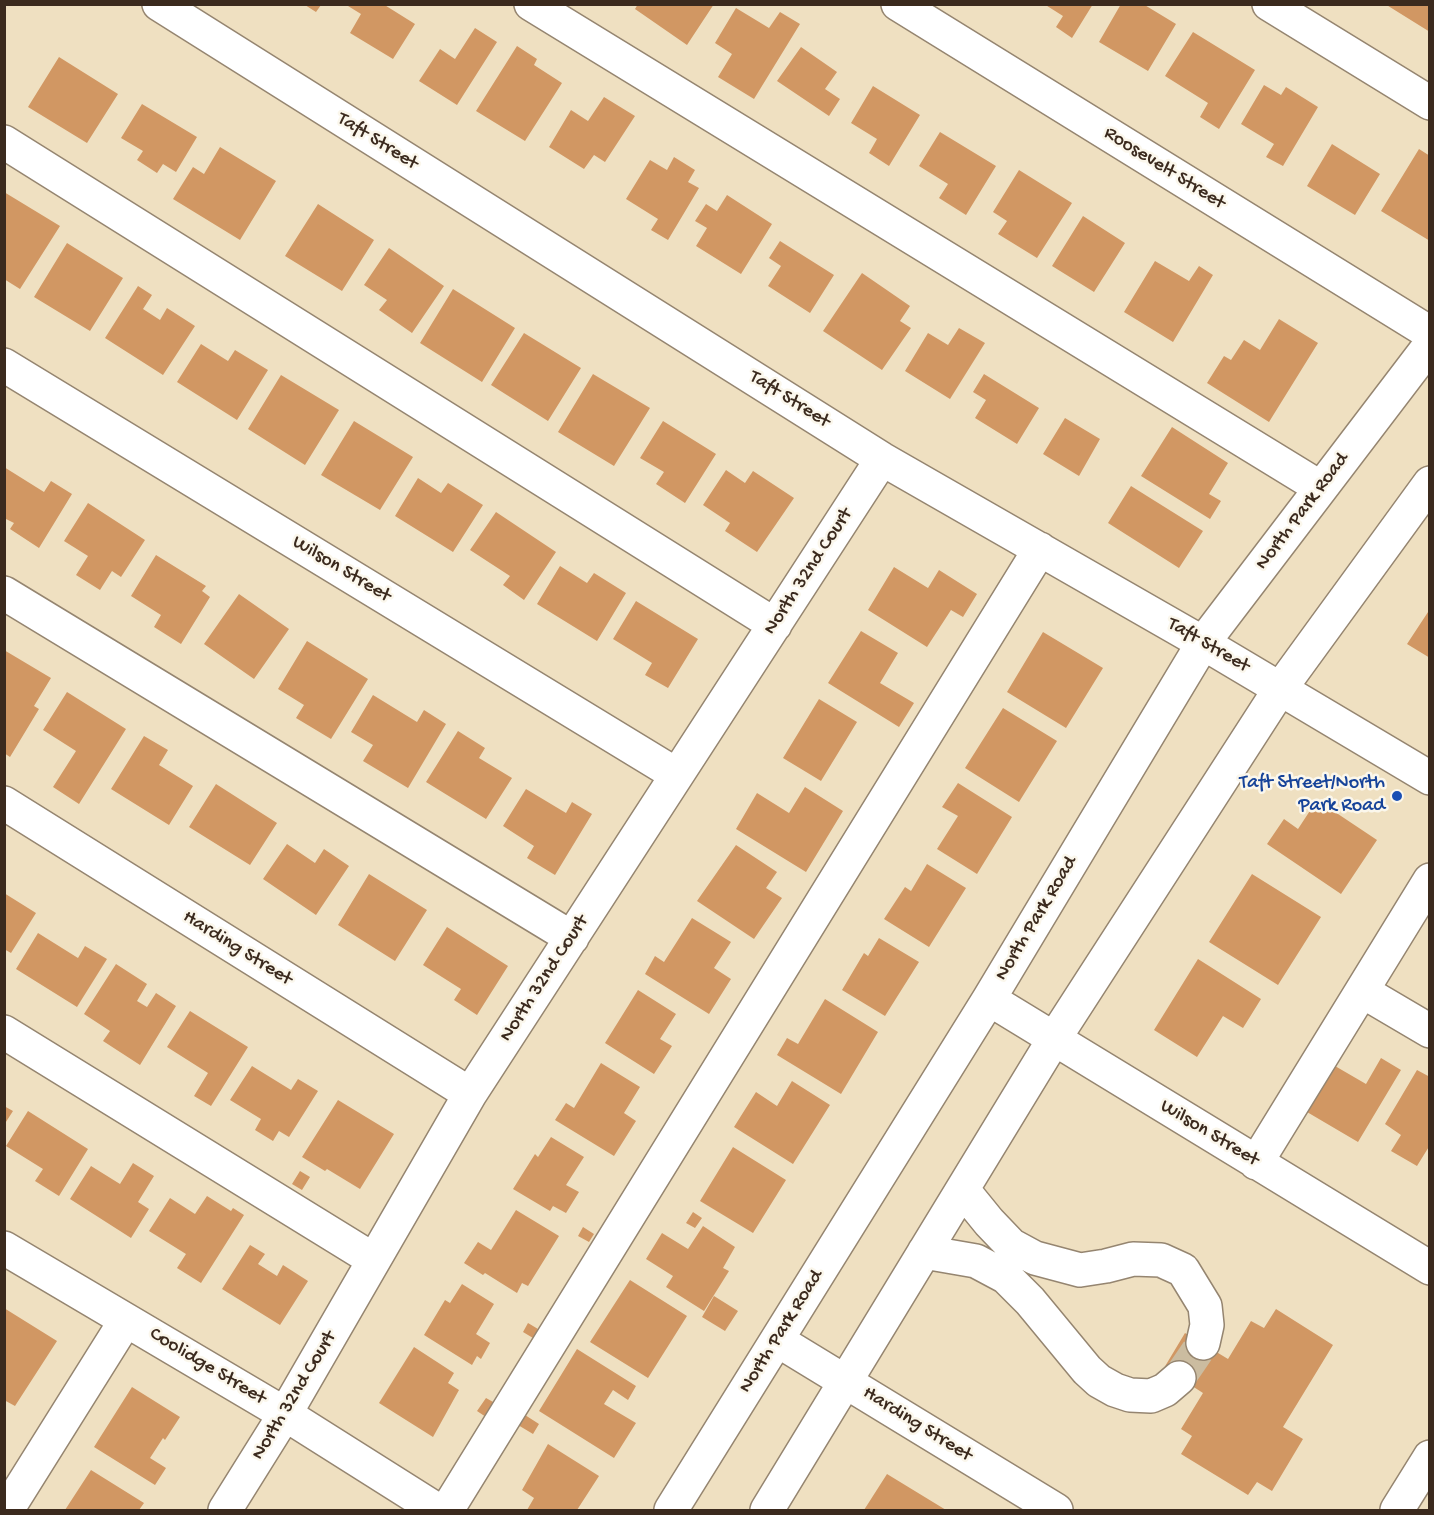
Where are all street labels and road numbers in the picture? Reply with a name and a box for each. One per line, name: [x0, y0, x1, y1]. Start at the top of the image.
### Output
street label: Taft Street: [332, 108, 422, 176]
street label: Roosevelt Street: [1099, 122, 1229, 216]
street label: Taft Street: [744, 366, 834, 434]
street label: North Park Road: [1251, 449, 1355, 575]
street label: North 32nd Court: [759, 504, 859, 640]
street label: Wilson Street: [287, 531, 395, 609]
street label: Taft Street: [1163, 613, 1253, 679]
street label: North Park Road: [990, 853, 1084, 985]
street label: Harding Street: [178, 906, 296, 992]
street label: North 32nd Court: [495, 911, 595, 1047]
street label: Wilson Street: [1155, 1095, 1263, 1173]
street label: North Park Road: [735, 1266, 829, 1398]
street label: Coolidge Street: [144, 1323, 270, 1411]
street label: North 32nd Court: [247, 1327, 343, 1465]
street label: Harding Street: [858, 1382, 976, 1468]

